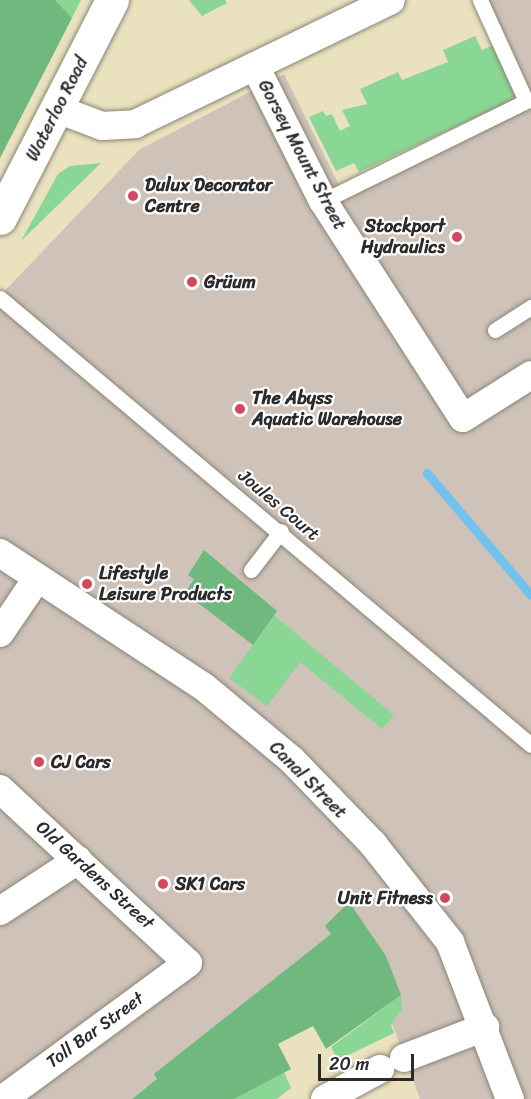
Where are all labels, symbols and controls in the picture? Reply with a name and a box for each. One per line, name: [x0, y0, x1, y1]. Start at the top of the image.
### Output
street label: Waterloo Road: [22, 53, 92, 165]
street label: Gorsey Mount Street: [253, 76, 351, 234]
place label: Dulux Decorator Centre: [145, 175, 272, 218]
marker: Dulux Decorator Centre: [126, 189, 140, 203]
place label: Stockport Hydraulics: [361, 216, 445, 258]
marker: Stockport Hydraulics: [450, 230, 464, 244]
place label: Grüum: [204, 271, 256, 293]
marker: Grüum: [185, 275, 199, 289]
place label: The Abyss Aquatic Warehouse: [252, 388, 402, 430]
marker: The Abyss Aquatic Warehouse: [233, 402, 247, 416]
street label: Joules Court: [234, 465, 324, 545]
place label: Lifestyle Leisure Products: [99, 563, 232, 606]
marker: Lifestyle Leisure Products: [80, 577, 94, 591]
street label: Canal Street: [265, 737, 351, 823]
place label: CJ Cars: [51, 751, 111, 773]
marker: CJ Cars: [32, 755, 46, 769]
street label: Old Gardens Street: [31, 816, 159, 934]
place label: SK1 Cars: [175, 873, 246, 895]
marker: SK1 Cars: [156, 877, 170, 891]
place label: Unit Fitness: [337, 887, 433, 909]
marker: Unit Fitness: [438, 891, 452, 905]
street label: Toll Bar Street: [41, 987, 149, 1073]
scale bar: [321, 1042, 417, 1080]
text: 20 m: [329, 1048, 369, 1080]

